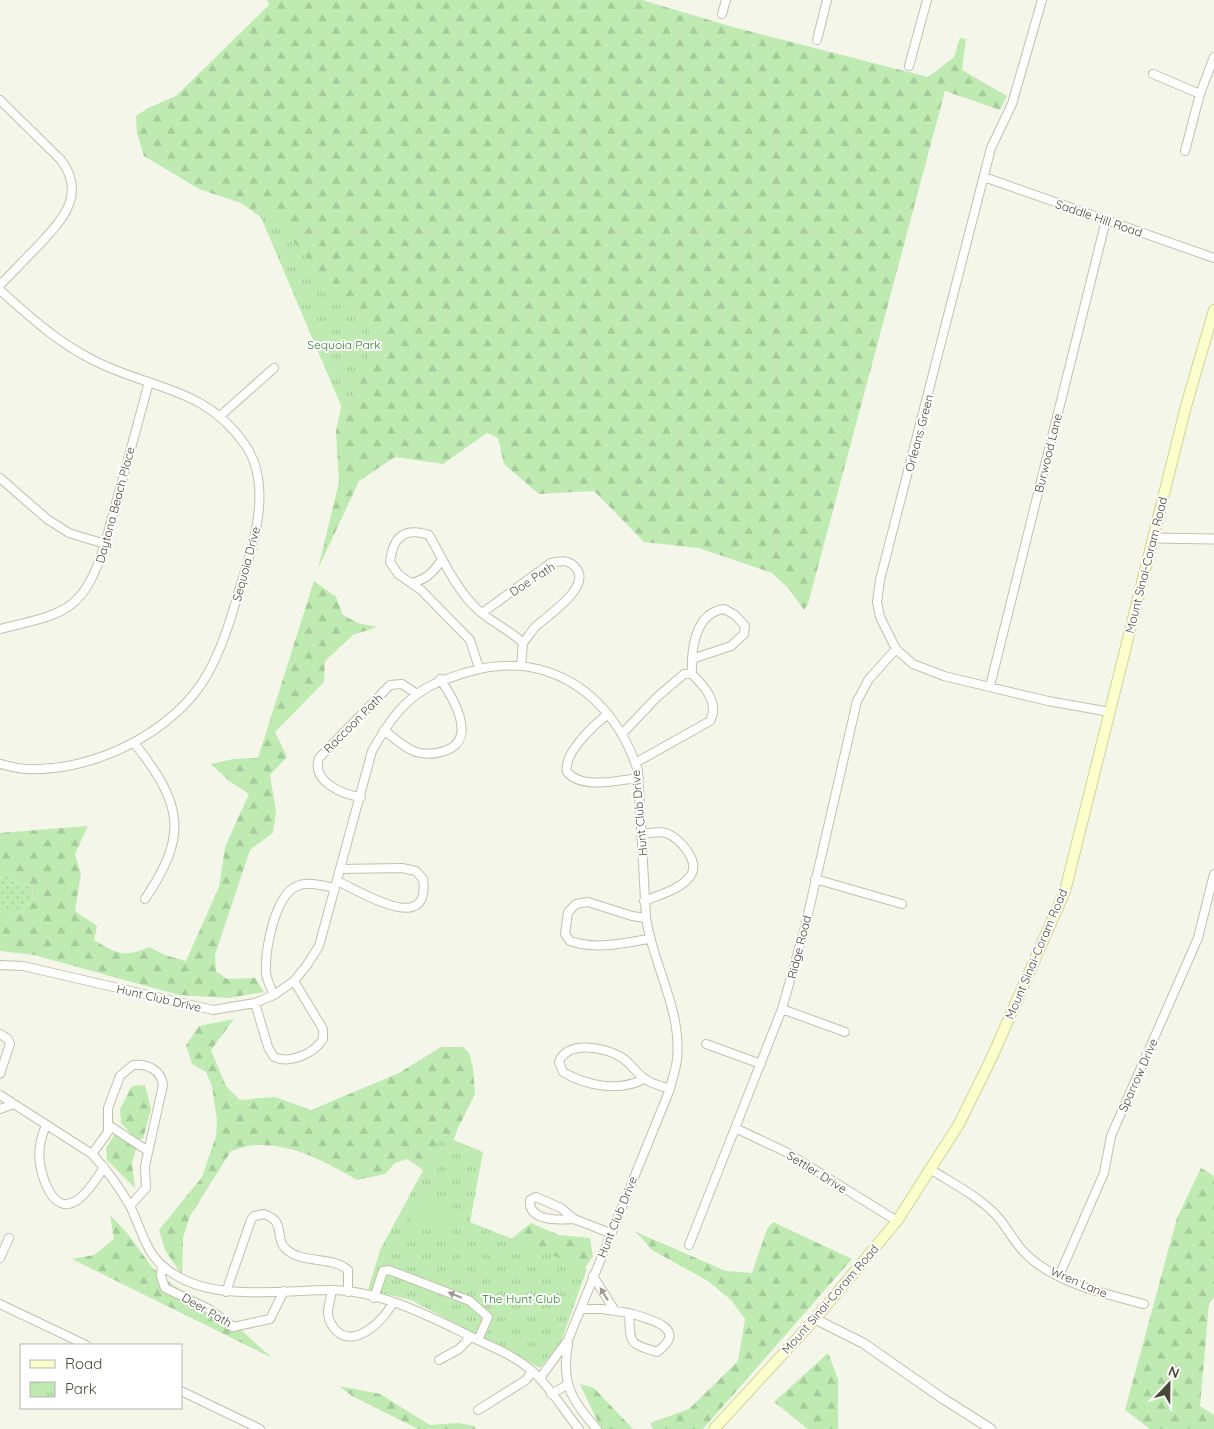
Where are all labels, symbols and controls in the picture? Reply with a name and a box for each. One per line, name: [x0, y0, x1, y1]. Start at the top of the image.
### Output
street label: Saddle Hill Road: [1054, 196, 1144, 240]
park label: Sequoia Park: [307, 337, 381, 352]
street label: Orleans Green: [901, 393, 937, 473]
street label: Burwood Lane: [1031, 412, 1065, 494]
street label: Daytona Beach Place: [92, 445, 138, 565]
street label: Mount Sinai-Coram Road: [1122, 495, 1170, 635]
street label: Sequoia Drive: [229, 525, 263, 603]
street label: Doe Path: [506, 559, 558, 599]
street label: Raccoon Path: [320, 690, 386, 756]
street label: Hunt Club Drive: [628, 769, 650, 857]
street label: Mount Sinai-Coram Road: [1002, 887, 1070, 1021]
street label: Ridge Road: [784, 914, 814, 980]
street label: Hunt Club Drive: [115, 981, 203, 1015]
street label: Sparrow Drive: [1115, 1036, 1161, 1114]
street label: Settler Drive: [784, 1148, 850, 1196]
street label: Hunt Club Drive: [594, 1174, 640, 1260]
street label: Mount Sinai-Coram Road: [778, 1241, 882, 1357]
street label: Wren Lane: [1048, 1263, 1110, 1301]
one-way arrow: [600, 1287, 609, 1300]
street label: Deer Path: [179, 1290, 235, 1330]
one-way arrow: [447, 1291, 462, 1299]
park label: The Hunt Club: [482, 1291, 560, 1306]
legend: [20, 1344, 182, 1409]
text: Road: [65, 1354, 102, 1373]
north arrow: [1144, 1359, 1194, 1409]
text: N: [1166, 1362, 1182, 1382]
text: Park: [65, 1379, 97, 1398]

